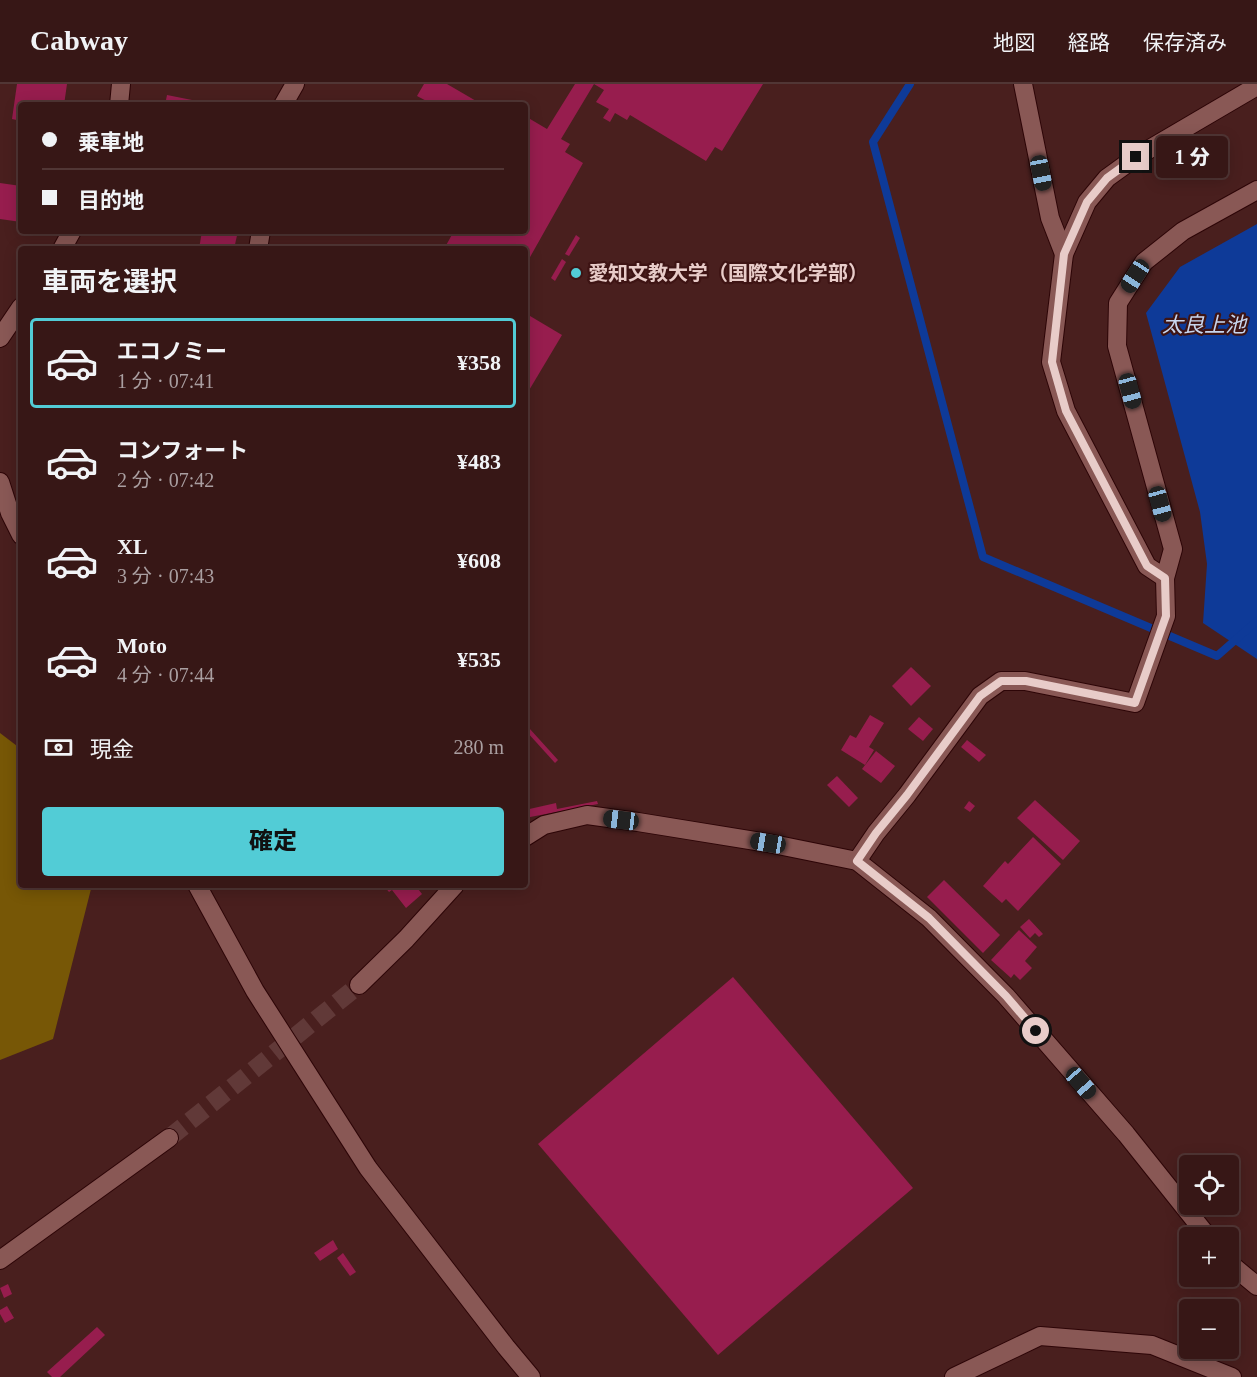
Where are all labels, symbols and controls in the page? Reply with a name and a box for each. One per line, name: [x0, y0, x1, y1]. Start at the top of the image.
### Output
text: Cabway: [30, 25, 128, 56]
text: 地図: [993, 31, 1035, 55]
text: 経路: [1068, 31, 1110, 55]
text: 保存済み: [1143, 31, 1227, 55]
text: 乗車地: [78, 130, 144, 155]
callout: 1 分: [1157, 136, 1229, 178]
route end: [1122, 143, 1149, 170]
text: 1 分: [1175, 146, 1210, 168]
car: [1029, 154, 1053, 192]
text: 目的地: [78, 188, 144, 213]
car: [1118, 256, 1152, 296]
place label: 愛知文教大学（国際文化学部）: [588, 262, 868, 284]
marker: 愛知文教大学（国際文化学部）: [569, 266, 583, 280]
text: 車両を選択: [42, 267, 177, 297]
water label: 太良上池: [1162, 313, 1248, 337]
icon: car: [45, 336, 99, 390]
text: エコノミー: [117, 339, 227, 364]
text: ¥358: [457, 350, 501, 375]
text: 1 分 · 07:41: [117, 370, 214, 392]
car: [1117, 371, 1143, 411]
icon: car: [45, 435, 99, 489]
text: コンフォート: [117, 438, 248, 463]
text: ¥483: [457, 449, 501, 474]
text: 2 分 · 07:42: [117, 469, 214, 491]
car: [1147, 484, 1173, 524]
icon: car: [45, 534, 99, 588]
text: XL: [117, 534, 148, 559]
text: ¥608: [457, 548, 501, 573]
text: 3 分 · 07:43: [117, 565, 214, 587]
icon: car: [45, 633, 99, 687]
text: Moto: [117, 633, 167, 658]
text: ¥535: [457, 647, 501, 672]
text: 4 分 · 07:44: [117, 664, 214, 686]
icon: cash: [42, 731, 75, 764]
text: 280 m: [453, 736, 504, 758]
text: 現金: [90, 737, 134, 762]
button: 確定: [42, 807, 504, 876]
car: [602, 809, 640, 831]
car: [749, 831, 787, 855]
route start: [1022, 1017, 1049, 1044]
car: [1062, 1064, 1100, 1102]
map controls: [1179, 1155, 1239, 1359]
button: locate: [1179, 1155, 1239, 1215]
button: +: [1179, 1227, 1239, 1287]
button: −: [1179, 1299, 1239, 1359]

